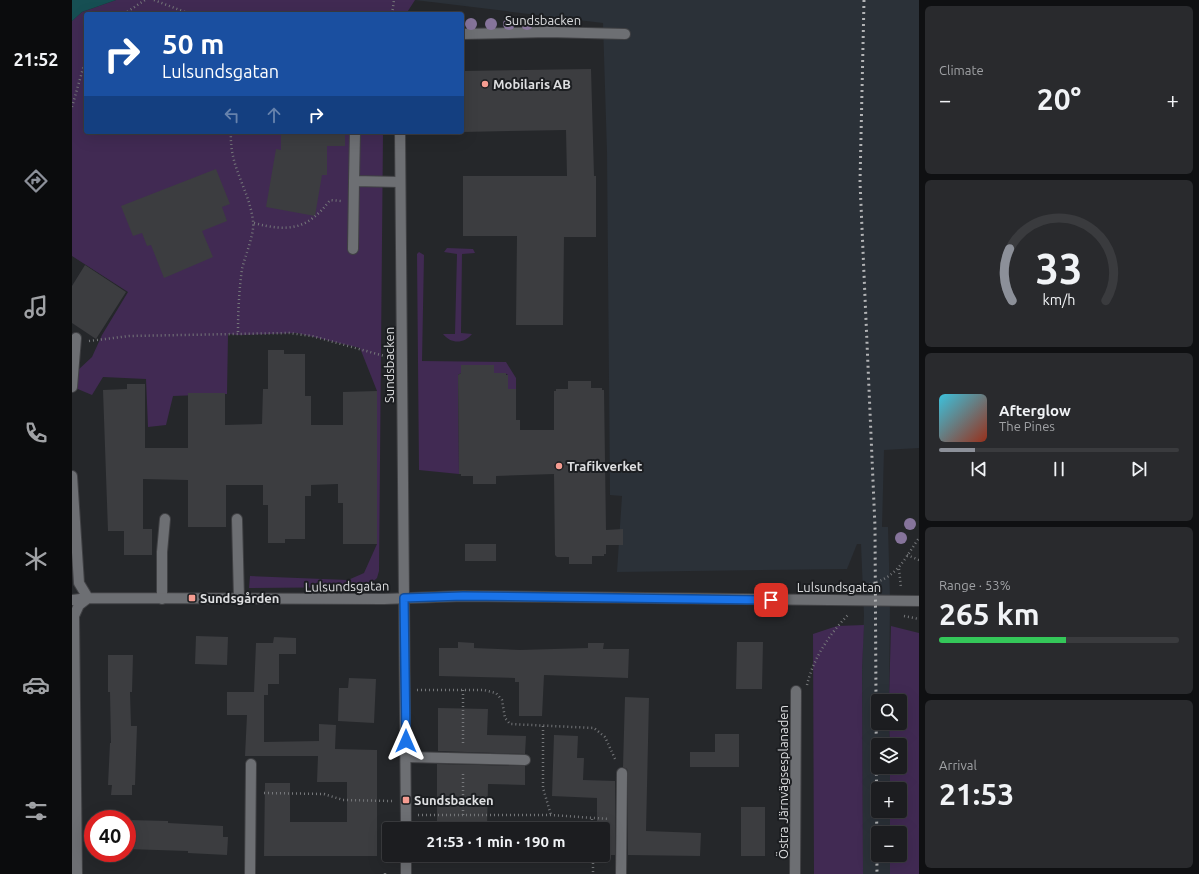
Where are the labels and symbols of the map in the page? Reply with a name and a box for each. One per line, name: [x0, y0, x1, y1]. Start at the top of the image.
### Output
street label: Sundsbacken: [505, 13, 581, 27]
place label: Mobilaris AB: [493, 77, 571, 91]
marker: Mobilaris AB: [480, 79, 490, 89]
street label: Sundsbacken: [382, 327, 396, 403]
place label: Trafikverket: [567, 459, 643, 473]
marker: Trafikverket: [554, 461, 564, 471]
street label: Lulsundsgatan: [305, 578, 389, 594]
street label: Lulsundsgatan: [797, 580, 881, 594]
pin: [754, 583, 788, 617]
place label: Sundsgården: [200, 591, 279, 605]
marker: Sundsgården: [187, 593, 197, 603]
street label: Östra Järnvägsesplanaden: [775, 705, 790, 859]
position arrow: [385, 720, 427, 762]
place label: Sundsbacken: [414, 793, 494, 807]
marker: Sundsbacken: [401, 795, 411, 805]
speed limit sign: 40: [84, 810, 136, 862]

